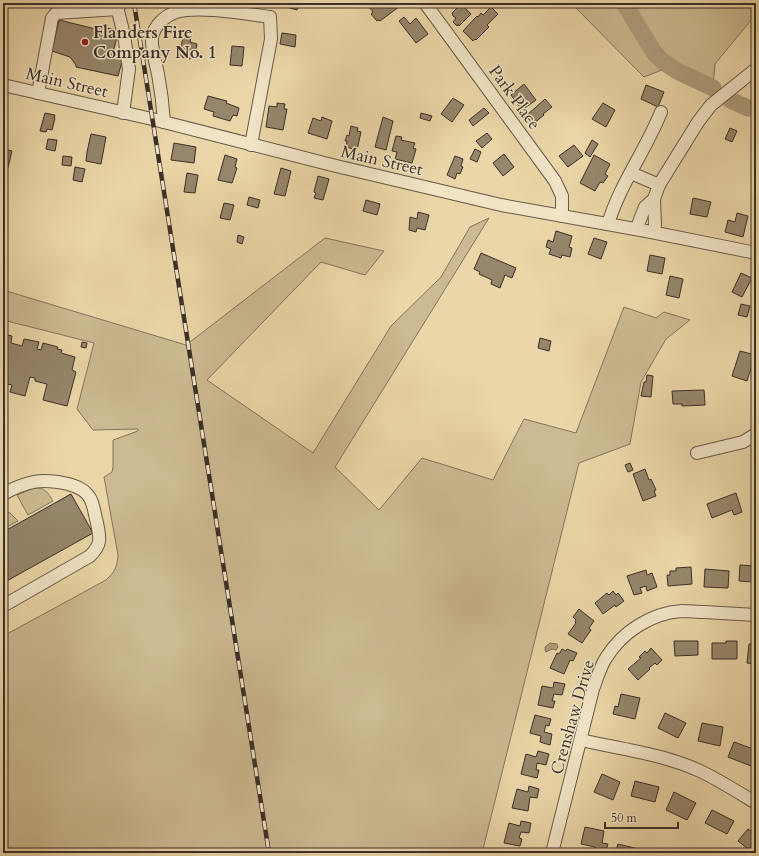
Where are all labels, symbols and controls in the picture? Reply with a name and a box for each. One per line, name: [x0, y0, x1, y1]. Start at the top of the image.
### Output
place label: Flanders Fire Company No. 1: [93, 21, 217, 64]
marker: Flanders Fire Company No. 1: [80, 37, 90, 47]
street label: Park Place: [483, 60, 546, 134]
street label: Main Street: [24, 62, 111, 103]
street label: Main Street: [339, 140, 426, 181]
street label: Crenshaw Drive: [545, 657, 600, 777]
scale bar: [605, 804, 678, 830]
text: 50 m: [611, 810, 638, 826]

